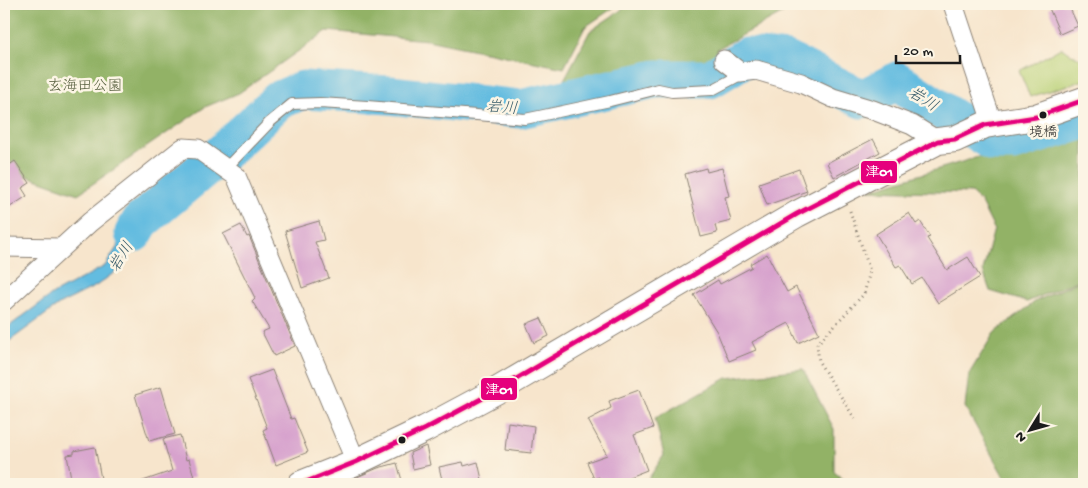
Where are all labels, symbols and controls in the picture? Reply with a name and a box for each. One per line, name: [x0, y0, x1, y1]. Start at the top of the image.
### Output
scale bar: [896, 32, 959, 64]
text: 20 m: [903, 43, 933, 61]
park label: 玄海田公園: [47, 77, 123, 96]
water label: 岩川: [904, 84, 941, 118]
water label: 岩川: [485, 98, 518, 120]
marker: 境橋: [1038, 110, 1048, 120]
place label: 境橋: [1029, 125, 1057, 142]
line badge: 津01: [860, 160, 898, 184]
text: 津01: [865, 165, 893, 182]
water label: 岩川: [106, 239, 140, 276]
line badge: 津01: [480, 377, 518, 401]
text: 津01: [485, 383, 513, 400]
north arrow: [1006, 406, 1056, 456]
text: N: [1012, 428, 1031, 445]
unlabelled marker: [397, 435, 407, 445]

